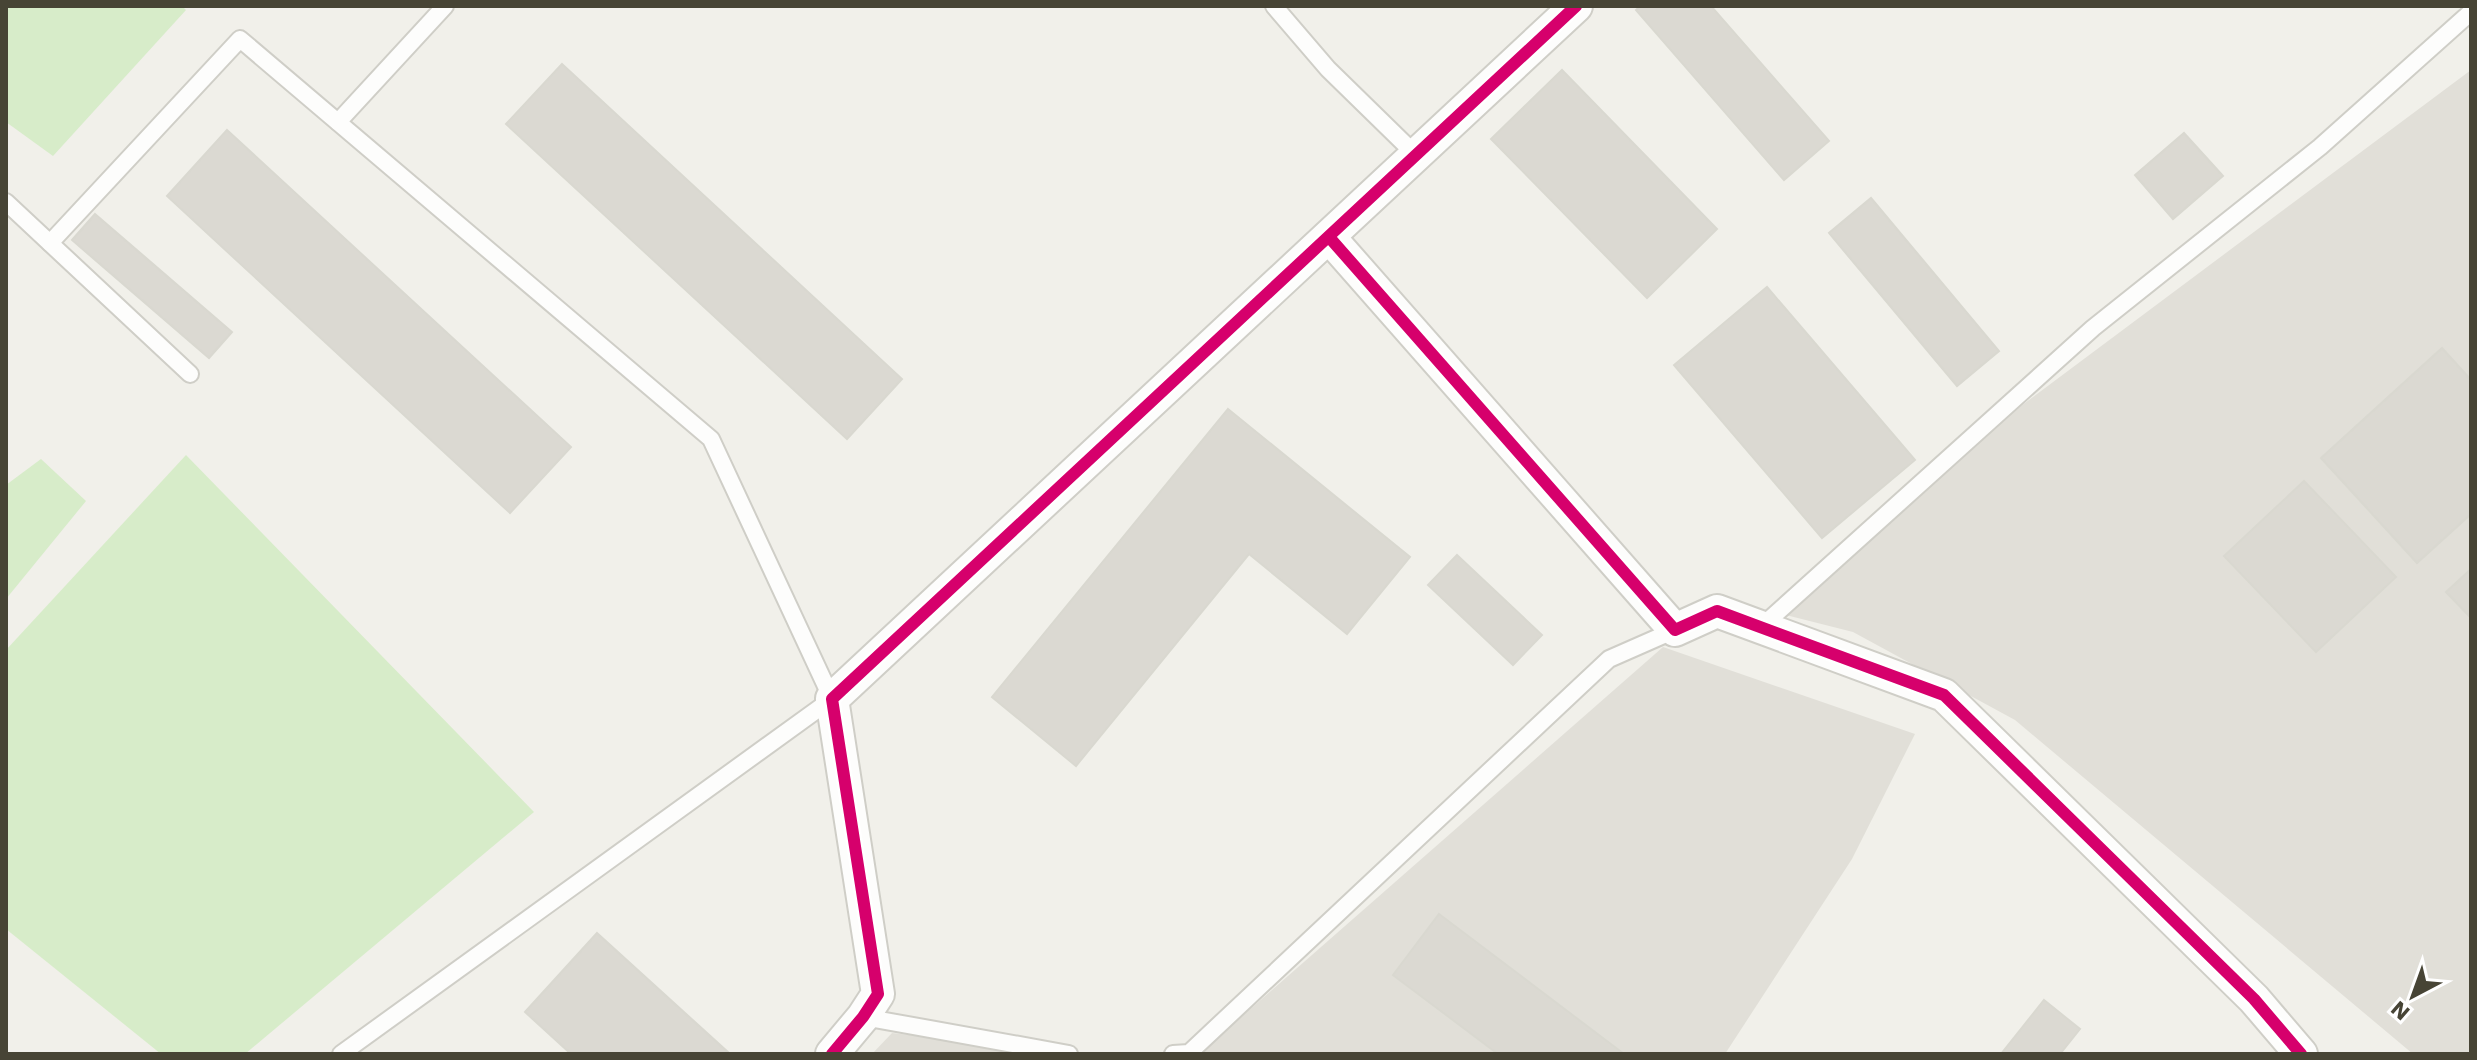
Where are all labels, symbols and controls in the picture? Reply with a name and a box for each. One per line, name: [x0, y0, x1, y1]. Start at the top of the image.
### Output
north arrow: [2373, 956, 2453, 1036]
text: N: [2386, 996, 2415, 1026]

